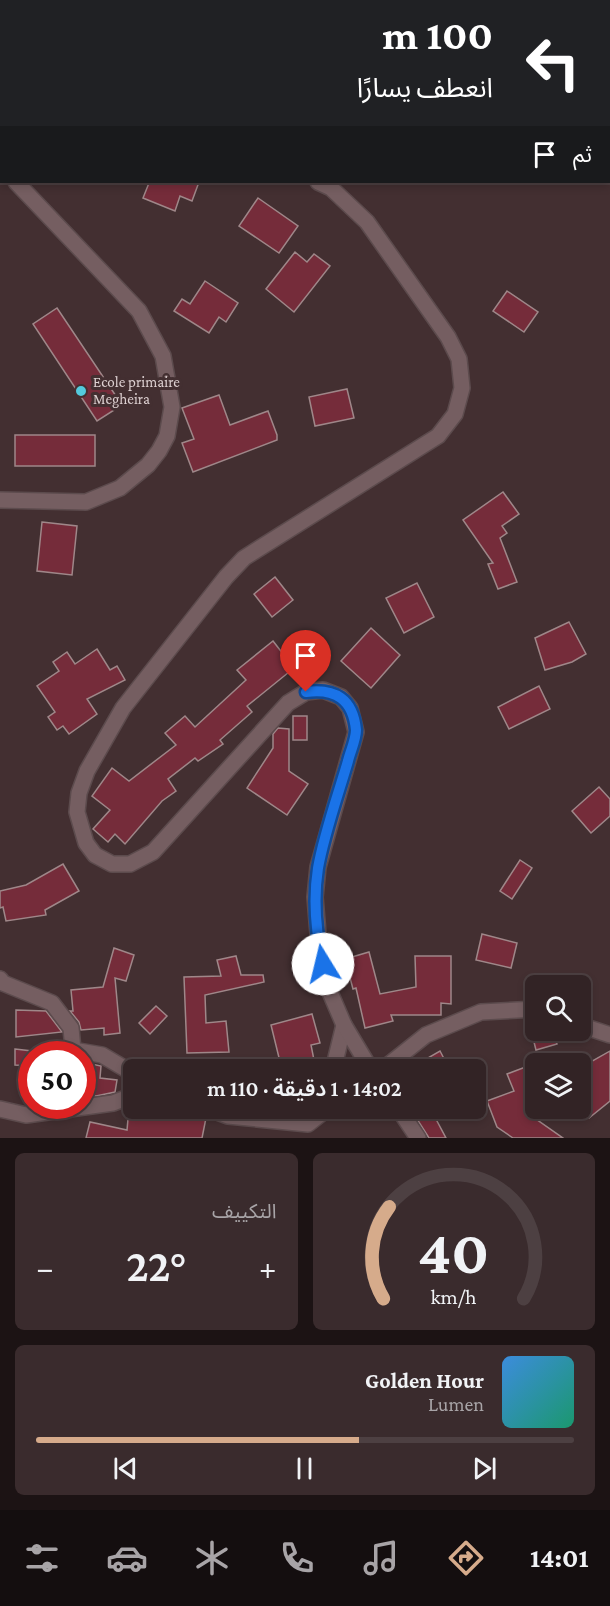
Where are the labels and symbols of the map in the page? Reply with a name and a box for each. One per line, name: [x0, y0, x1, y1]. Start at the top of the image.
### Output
place label: Ecole primaire Megheira: [93, 374, 180, 408]
marker: Ecole primaire Megheira: [74, 384, 88, 398]
pin: [280, 630, 331, 692]
position arrow: [291, 932, 355, 996]
speed limit sign: 50: [18, 1041, 96, 1119]

